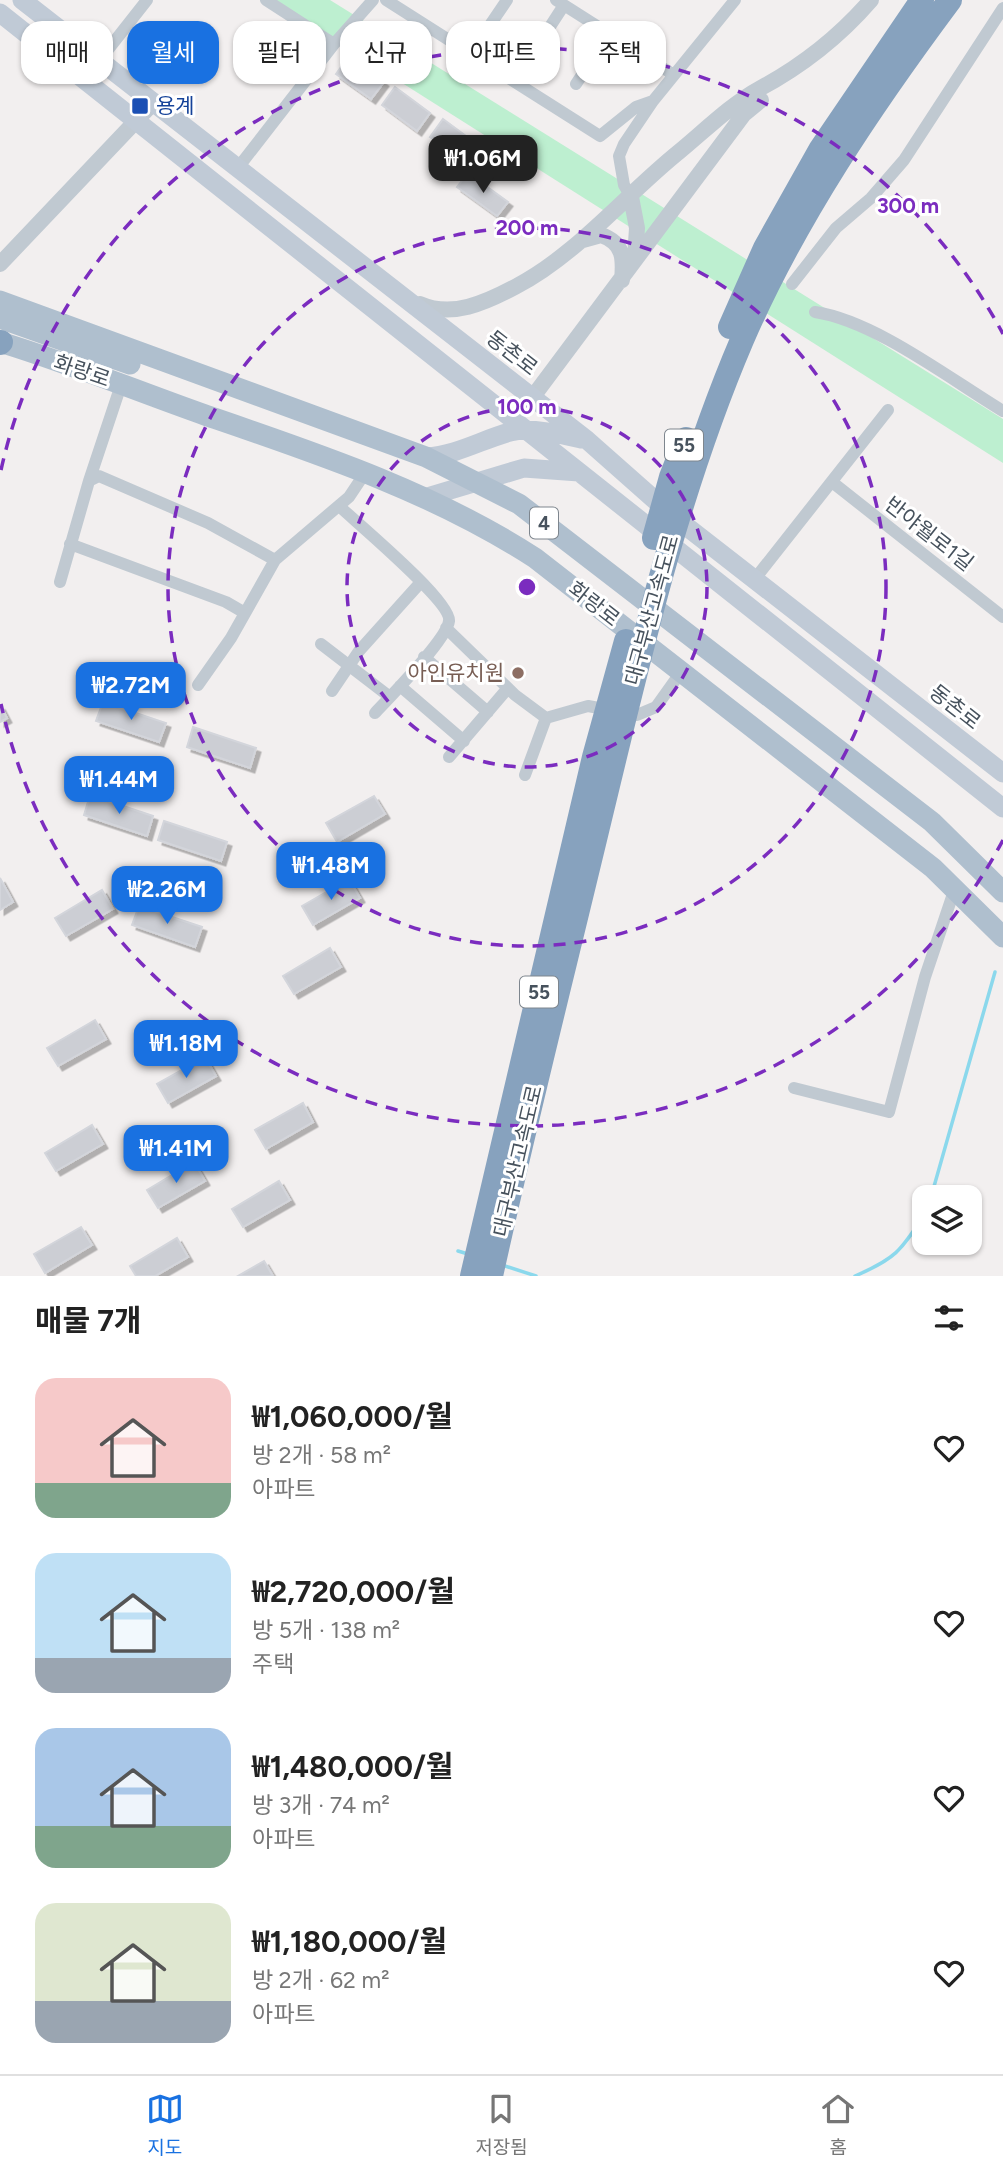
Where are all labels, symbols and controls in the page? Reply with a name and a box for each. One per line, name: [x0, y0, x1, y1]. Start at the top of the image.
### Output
chip: 매매: [21, 21, 113, 84]
chip: 월세: [127, 21, 219, 84]
chip: 필터: [233, 21, 326, 84]
chip: 신규: [340, 21, 432, 84]
chip: 아파트: [446, 21, 560, 84]
chip: 주택: [574, 21, 666, 84]
place label: 용계: [156, 93, 195, 118]
marker: 용계: [130, 96, 150, 116]
pin: ₩1.06M: [426, 136, 540, 195]
text: ₩1.06M: [445, 144, 521, 172]
text: 300 m: [877, 193, 939, 218]
text: 200 m: [496, 215, 558, 240]
street label: 동촌로: [482, 325, 543, 380]
street label: 화랑로: [51, 349, 114, 392]
text: 100 m: [497, 394, 557, 419]
road number: 55: [665, 430, 703, 460]
street label: 반야월로1길: [880, 491, 978, 576]
road number: 4: [530, 508, 558, 538]
street label: 대구부산고속도로: [619, 532, 684, 688]
centre of rings: [515, 575, 539, 599]
street label: 화랑로: [564, 576, 625, 631]
place label: 아인유치원: [407, 660, 504, 685]
pin: ₩2.72M: [74, 662, 188, 722]
marker: 아인유치원: [510, 665, 526, 681]
text: ₩2.72M: [92, 671, 170, 699]
street label: 동촌로: [925, 679, 986, 734]
pin: ₩1.44M: [62, 756, 176, 816]
text: ₩1.44M: [80, 765, 158, 793]
pin: ₩1.48M: [274, 842, 388, 902]
text: ₩1.48M: [292, 851, 370, 879]
pin: ₩2.26M: [110, 866, 224, 926]
text: ₩2.26M: [128, 875, 206, 903]
road number: 55: [520, 976, 558, 1008]
pin: ₩1.18M: [129, 1020, 243, 1080]
text: ₩1.18M: [150, 1029, 222, 1057]
street label: 대구부산고속도로: [488, 1083, 547, 1239]
pin: ₩1.41M: [119, 1126, 233, 1185]
text: ₩1.41M: [140, 1134, 212, 1162]
map controls: [912, 1185, 982, 1255]
button: layers: [912, 1185, 982, 1255]
icon: filters: [930, 1299, 968, 1337]
text: 매물 7개: [35, 1302, 142, 1339]
text: ₩1,060,000/월: [252, 1398, 453, 1435]
icon: home: [91, 1406, 175, 1490]
icon: heart: [930, 1429, 968, 1467]
text: 방 2개 · 58 m²: [252, 1441, 391, 1469]
text: 아파트: [252, 1475, 315, 1503]
text: ₩2,720,000/월: [252, 1573, 455, 1610]
icon: home: [91, 1581, 175, 1665]
icon: heart: [930, 1604, 968, 1642]
text: 방 5개 · 138 m²: [252, 1616, 400, 1644]
text: 주택: [252, 1650, 294, 1678]
text: ₩1,480,000/월: [252, 1748, 453, 1785]
icon: home: [91, 1756, 175, 1840]
icon: heart: [930, 1779, 968, 1817]
text: 방 3개 · 74 m²: [252, 1791, 390, 1819]
text: 아파트: [252, 1825, 315, 1853]
text: ₩1,180,000/월: [252, 1923, 447, 1960]
icon: home: [91, 1931, 175, 2015]
icon: heart: [930, 1954, 968, 1992]
text: 방 2개 · 62 m²: [252, 1966, 390, 1994]
text: 아파트: [252, 2000, 315, 2028]
tab: 지도: [146, 2090, 184, 2159]
tab: 저장됨: [475, 2090, 528, 2159]
tab: 홈: [819, 2090, 857, 2159]

